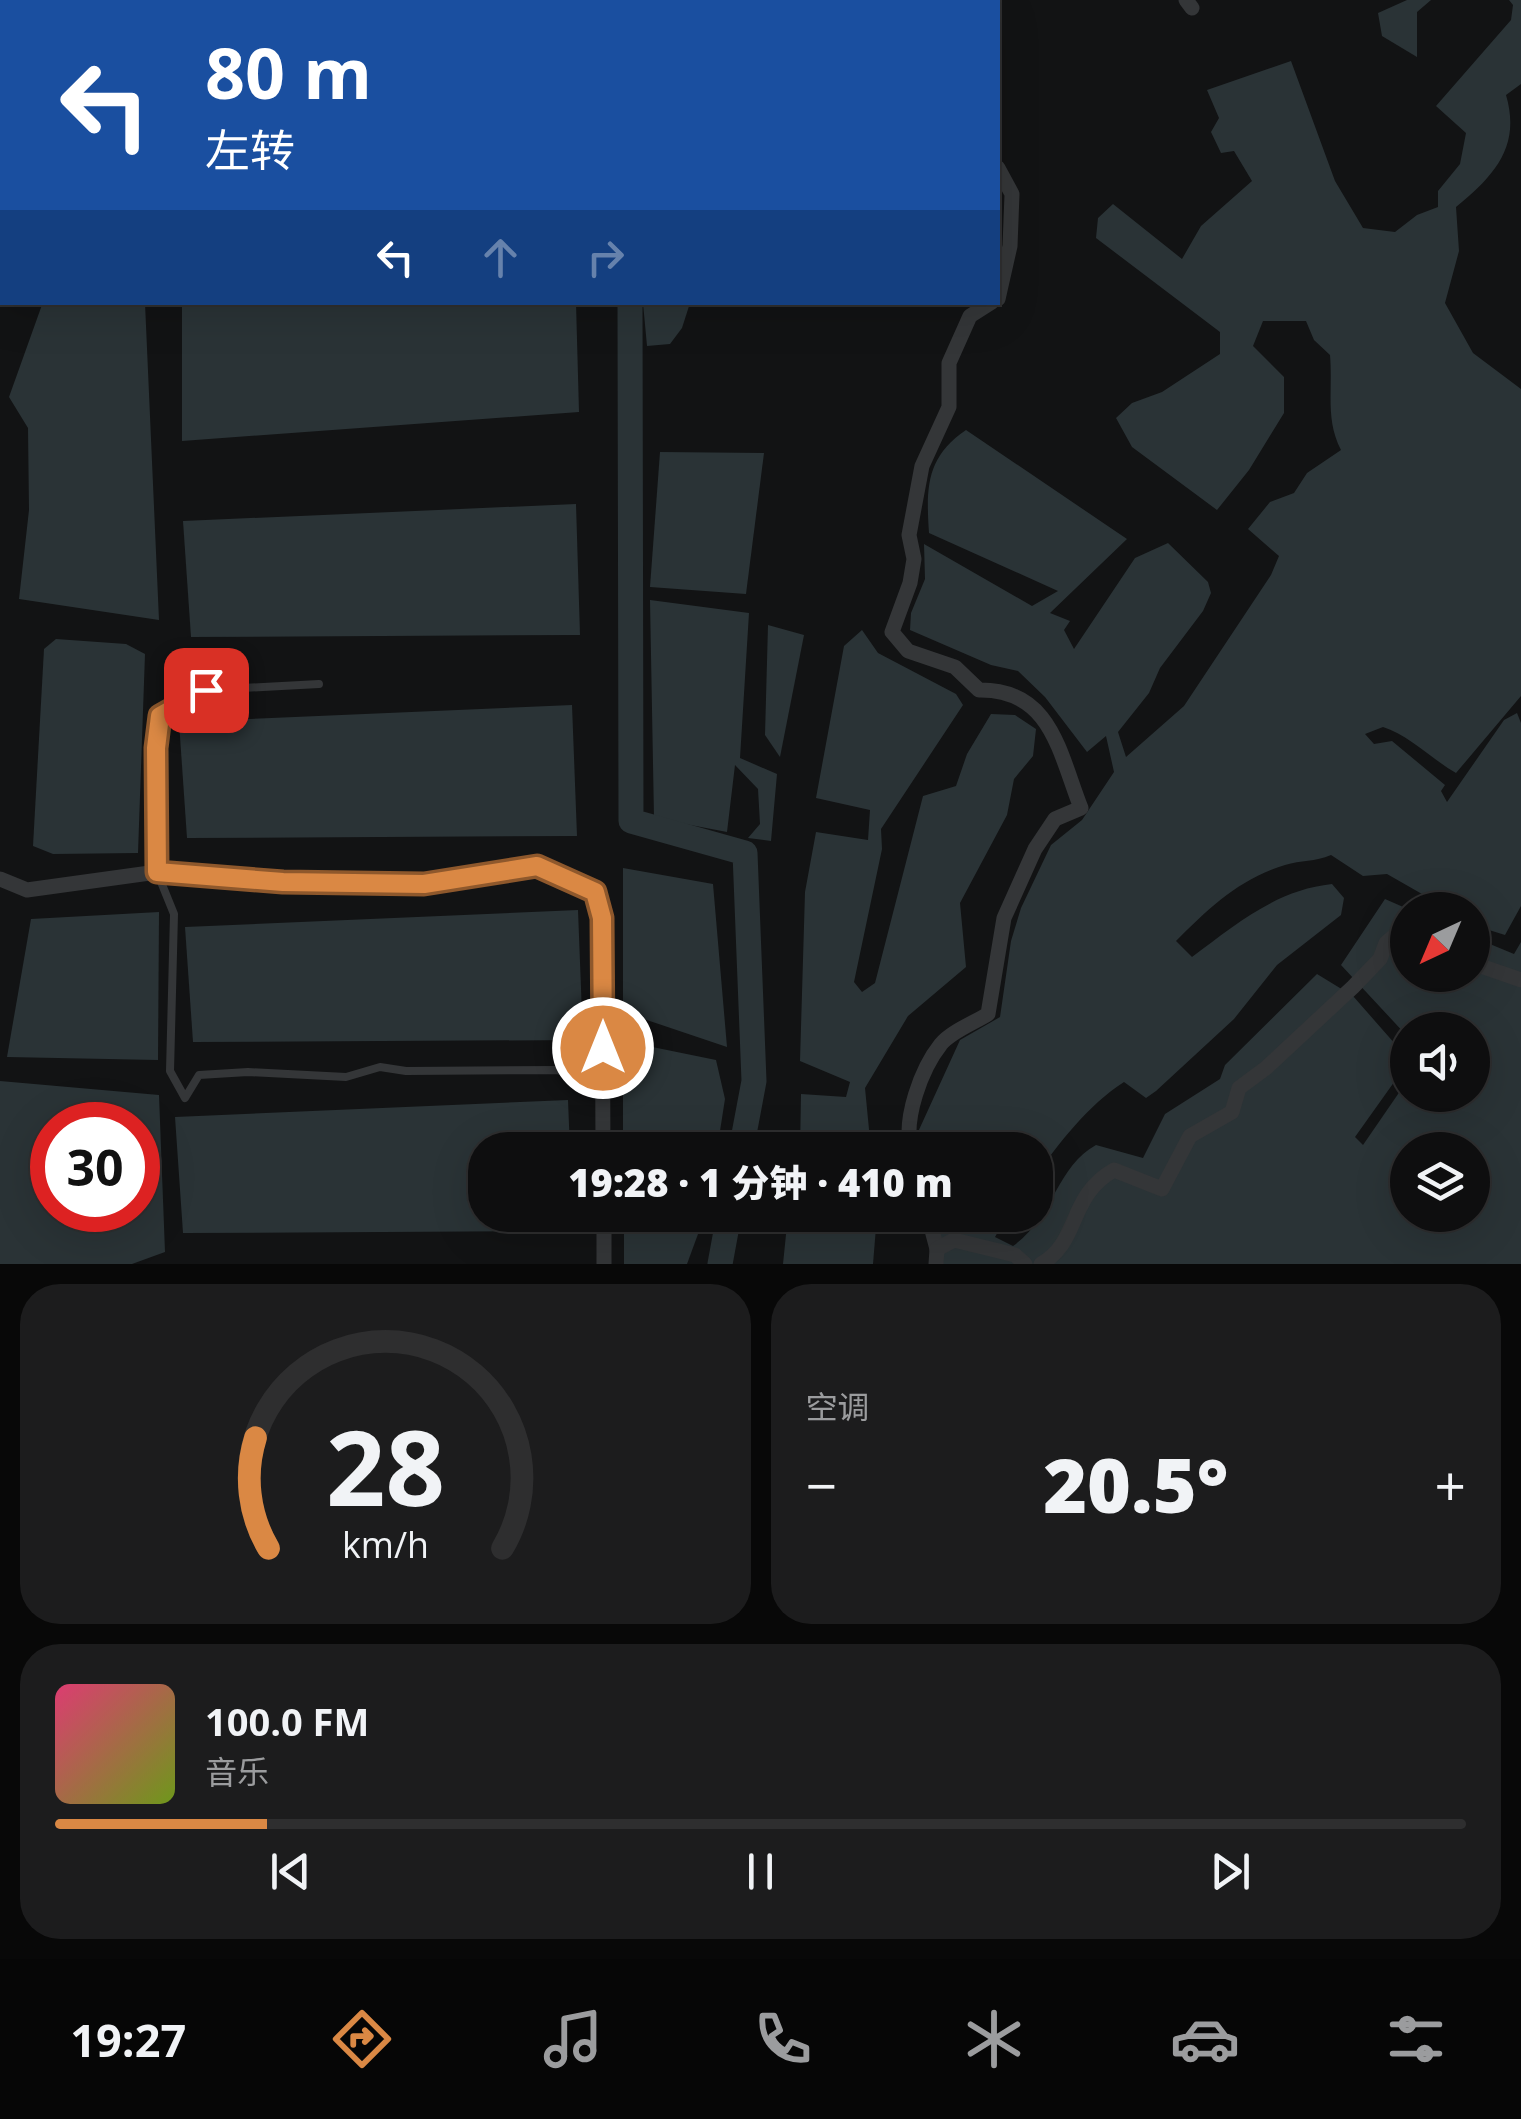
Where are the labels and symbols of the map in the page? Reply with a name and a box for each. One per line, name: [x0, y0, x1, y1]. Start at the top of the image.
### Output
pin: [164, 648, 249, 733]
north arrow: [1390, 892, 1490, 992]
position arrow: [551, 996, 655, 1100]
speed limit sign: 30: [30, 1102, 160, 1232]

